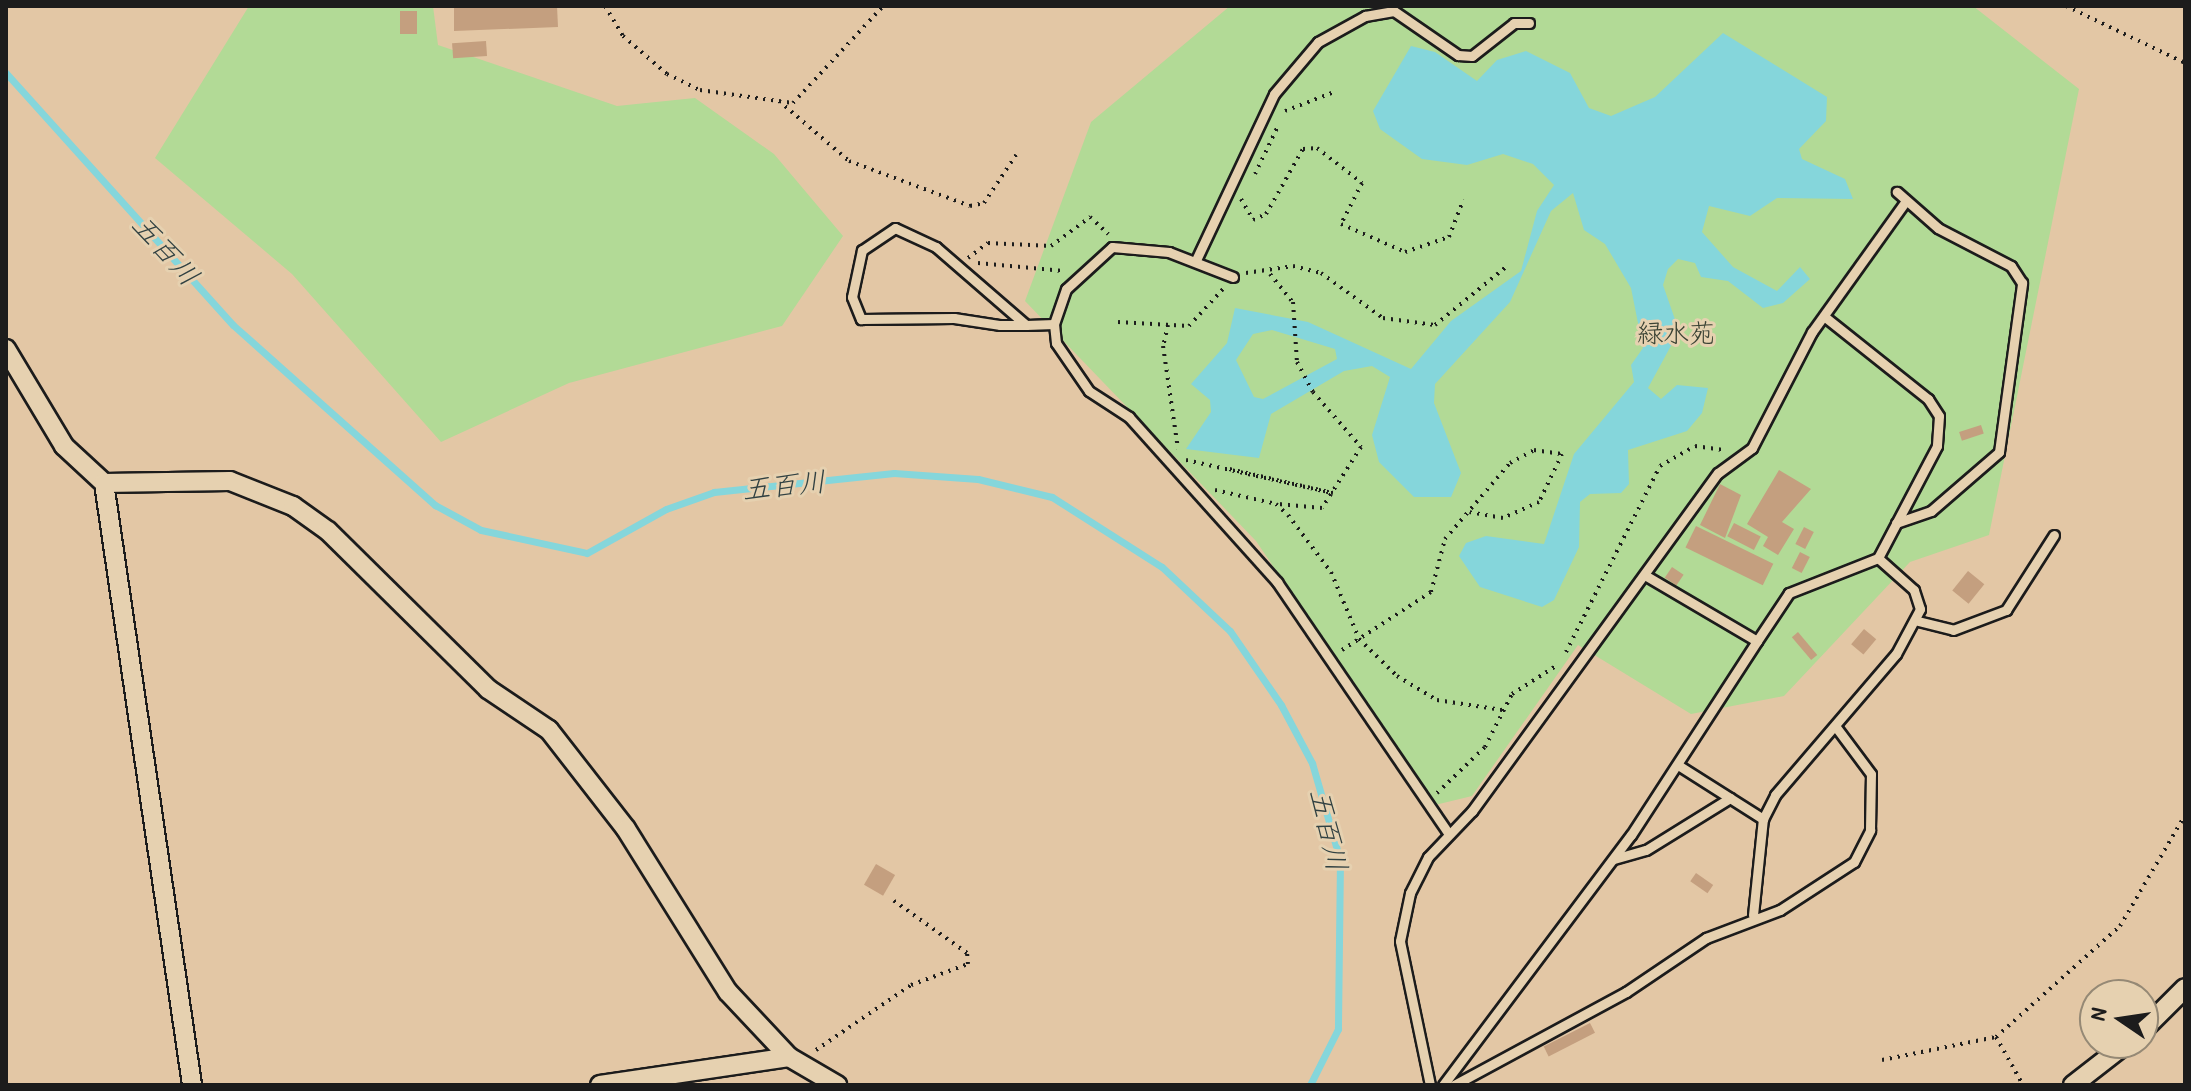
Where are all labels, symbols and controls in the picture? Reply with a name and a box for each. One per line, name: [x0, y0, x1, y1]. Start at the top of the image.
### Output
water label: 五百川: [125, 208, 207, 292]
park label: 緑水苑: [1637, 317, 1715, 349]
water label: 五百川: [740, 464, 828, 506]
water label: 五百川: [1303, 785, 1355, 875]
north arrow: [2079, 979, 2159, 1059]
text: N: [2082, 1005, 2113, 1023]

